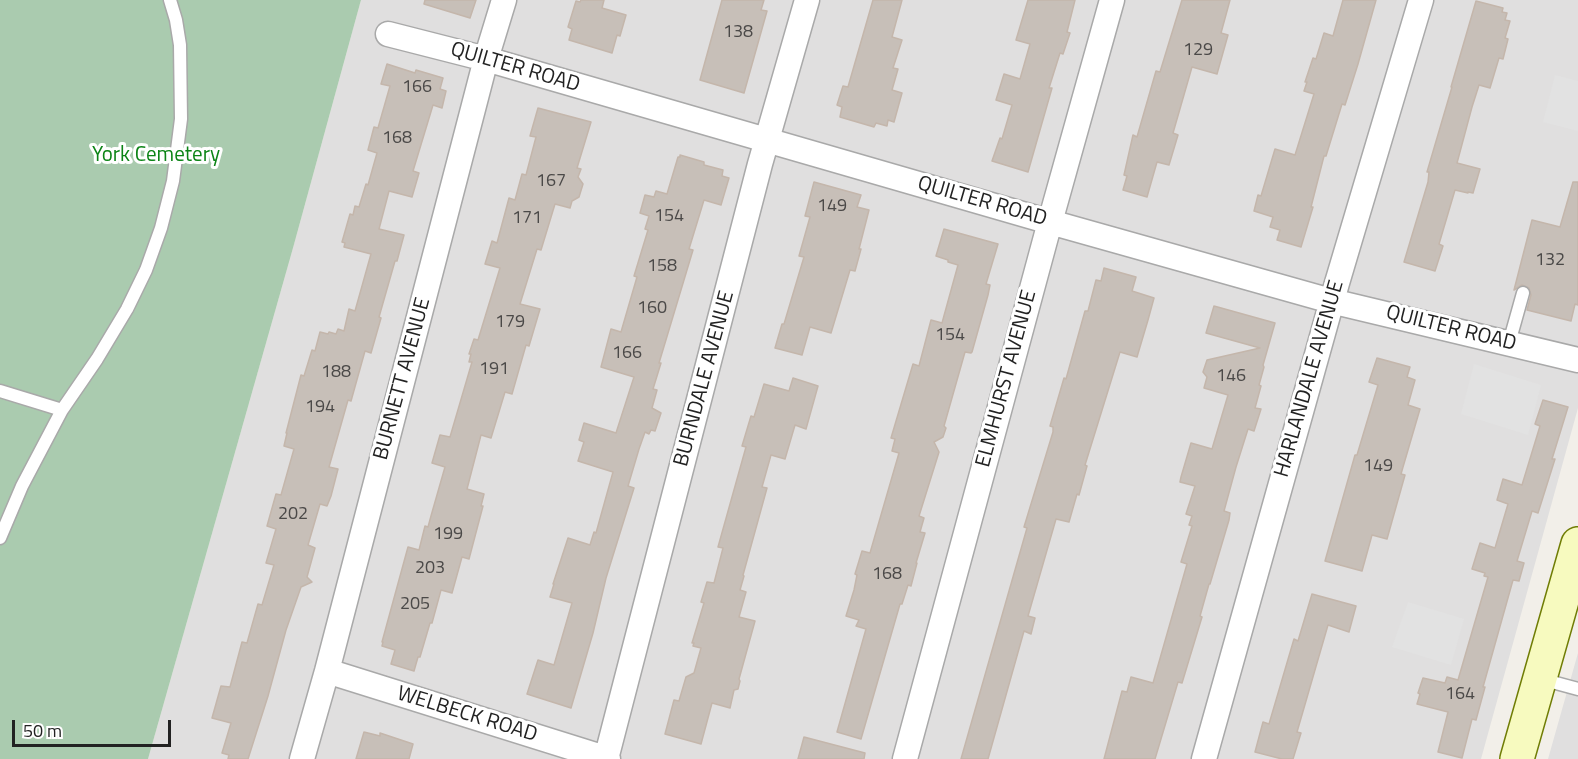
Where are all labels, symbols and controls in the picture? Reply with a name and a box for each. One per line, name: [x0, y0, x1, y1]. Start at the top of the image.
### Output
house number: 138: [723, 22, 753, 44]
street label: QUILTER ROAD: [447, 37, 583, 99]
house number: 129: [1183, 40, 1213, 62]
house number: 166: [402, 77, 432, 99]
house number: 168: [382, 128, 412, 150]
park label: York Cemetery: [92, 143, 220, 169]
house number: 167: [536, 171, 566, 193]
street label: QUILTER ROAD: [914, 171, 1050, 233]
house number: 149: [817, 196, 847, 218]
house number: 154: [654, 206, 684, 228]
house number: 171: [512, 208, 542, 230]
house number: 132: [1535, 250, 1565, 272]
house number: 158: [647, 256, 677, 278]
street label: HARLANDALE AVENUE: [1270, 278, 1350, 480]
street label: BURNDALE AVENUE: [669, 288, 741, 470]
street label: ELMHURST AVENUE: [971, 288, 1043, 470]
street label: BURNETT AVENUE: [369, 295, 437, 463]
house number: 160: [637, 298, 667, 320]
street label: QUILTER ROAD: [1383, 301, 1519, 357]
house number: 179: [495, 312, 525, 334]
house number: 154: [935, 325, 965, 347]
house number: 166: [612, 343, 642, 365]
house number: 191: [479, 359, 509, 381]
house number: 188: [321, 362, 351, 384]
house number: 146: [1216, 366, 1246, 388]
house number: 194: [305, 397, 335, 419]
house number: 149: [1363, 456, 1393, 478]
house number: 202: [278, 504, 308, 526]
house number: 199: [433, 524, 463, 546]
house number: 203: [415, 558, 445, 580]
house number: 168: [872, 564, 902, 586]
house number: 205: [400, 594, 430, 616]
street label: WELBECK ROAD: [394, 682, 540, 748]
house number: 164: [1445, 684, 1475, 706]
scale bar: [15, 708, 174, 746]
text: 50 m: [23, 717, 62, 744]

